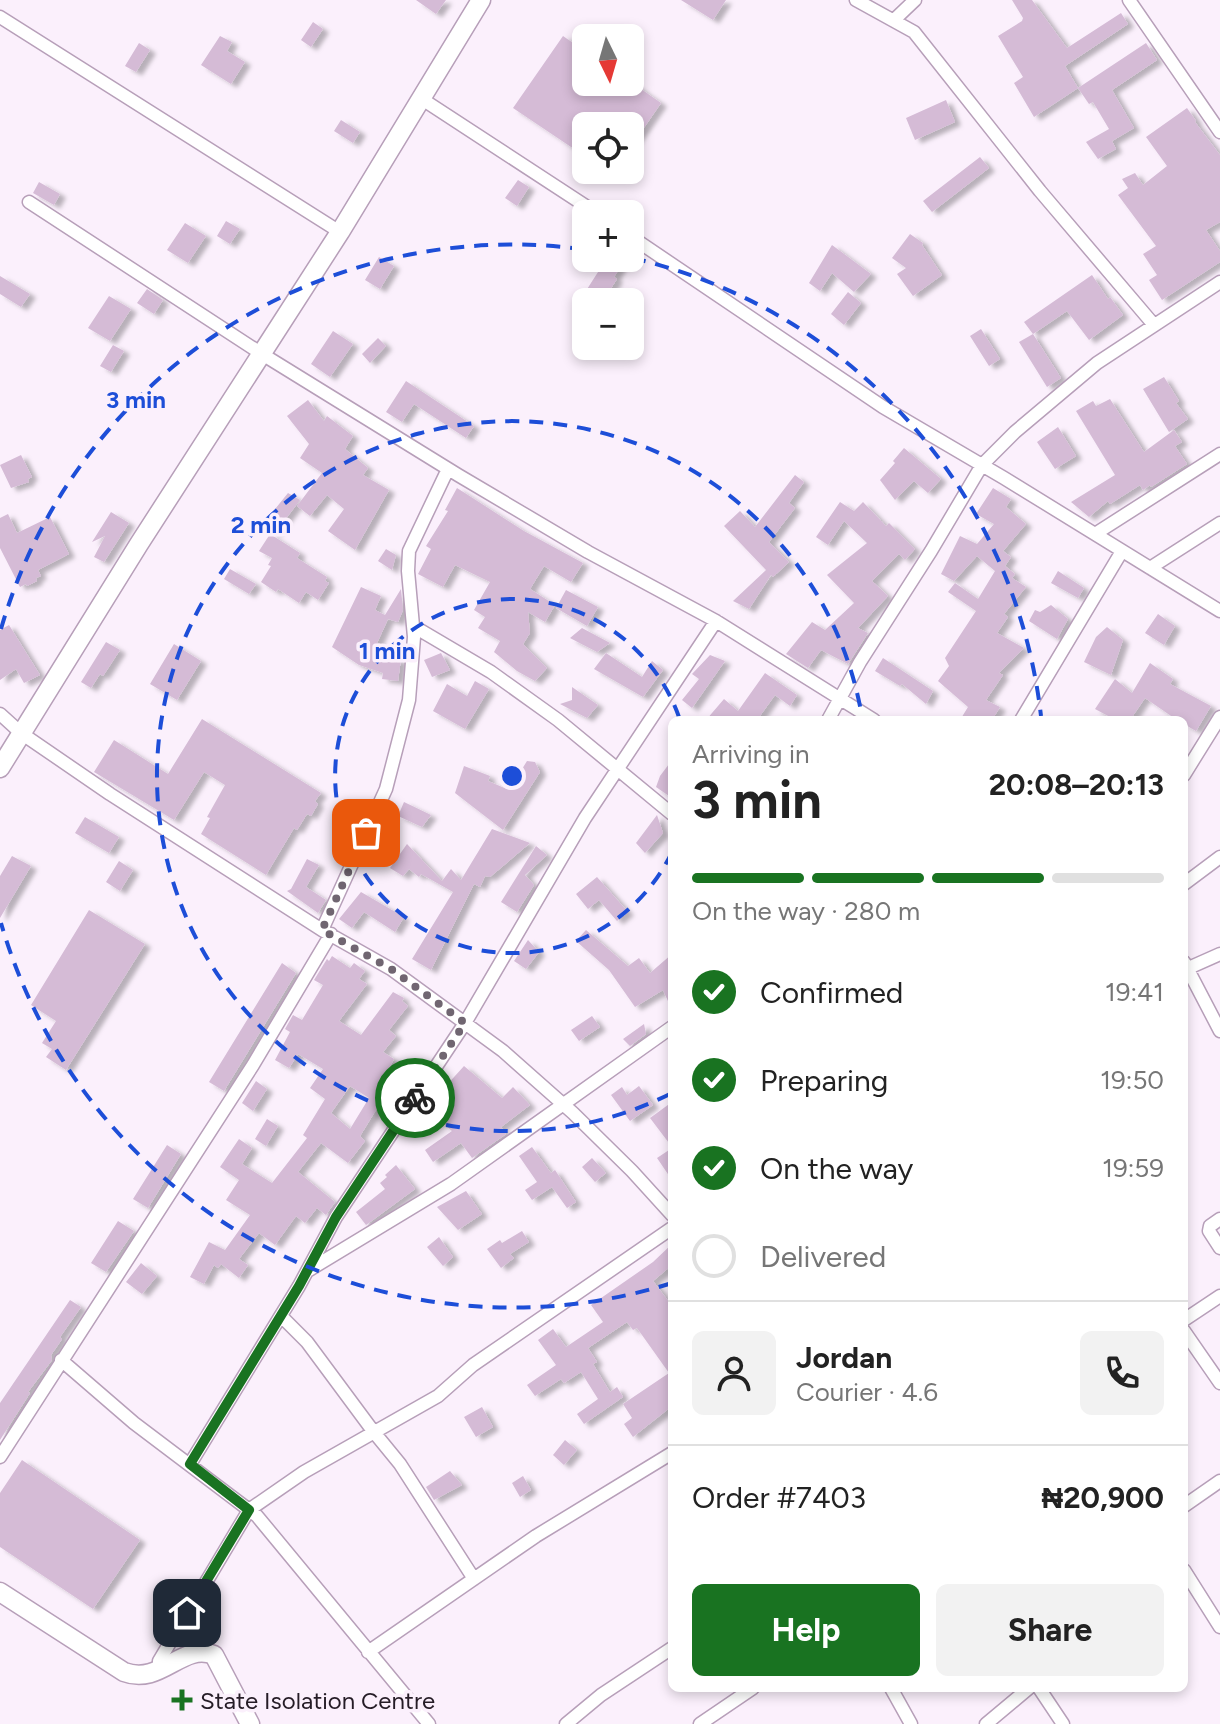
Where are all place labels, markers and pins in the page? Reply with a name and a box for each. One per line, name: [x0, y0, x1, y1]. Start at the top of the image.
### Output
centre of rings: [498, 762, 526, 790]
pin: [332, 799, 400, 867]
pin: [153, 1579, 221, 1647]
place label: State Isolation Centre: [200, 1686, 435, 1715]
marker: State Isolation Centre: [171, 1689, 193, 1711]

